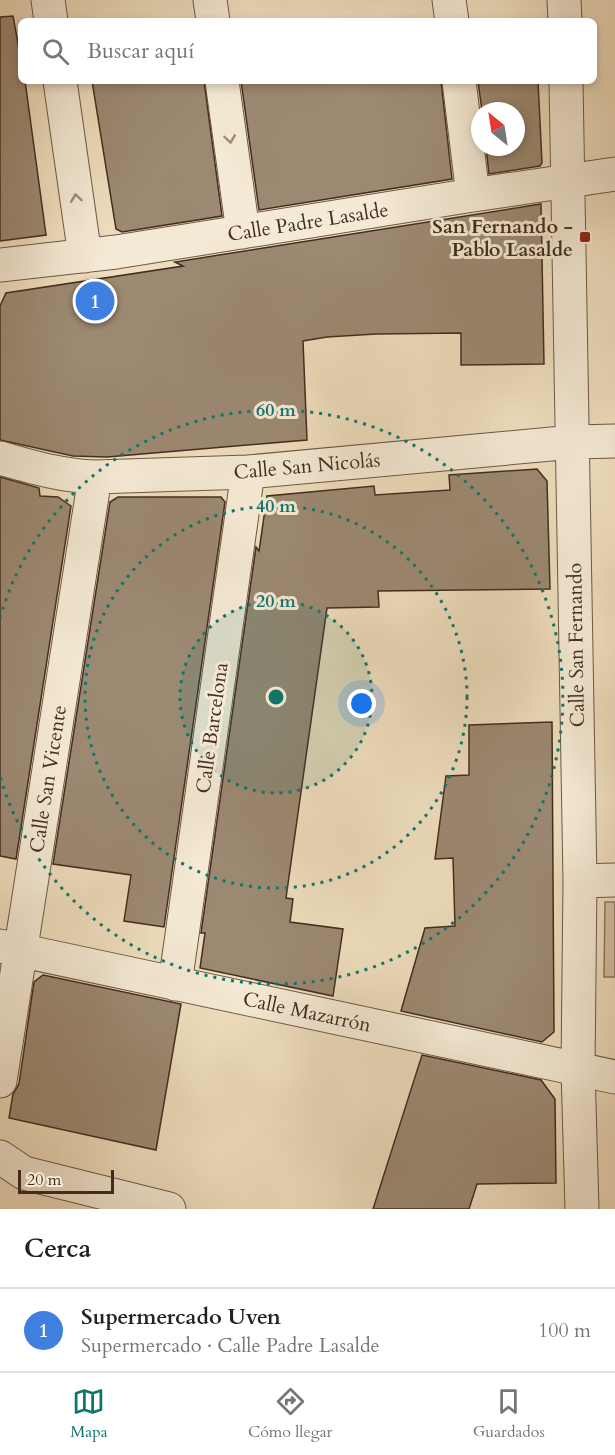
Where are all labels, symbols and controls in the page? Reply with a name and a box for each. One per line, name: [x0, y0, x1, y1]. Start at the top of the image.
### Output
search box: [18, 18, 597, 84]
icon: search: [39, 35, 72, 68]
text: Buscar aquí: [87, 36, 194, 66]
north arrow: [471, 102, 525, 156]
one-way arrow: [223, 134, 235, 144]
one-way arrow: [71, 194, 83, 203]
street label: Calle Padre Lasalde: [226, 196, 390, 248]
place label: San Fernando - Pablo Lasalde: [432, 213, 573, 263]
marker: San Fernando - Pablo Lasalde: [578, 230, 592, 244]
pin: 1: [76, 278, 115, 324]
text: 60 m: [256, 398, 296, 423]
street label: Calle San Nicolás: [233, 446, 381, 486]
text: 40 m: [256, 494, 296, 519]
street label: Calle San Fernando: [561, 562, 591, 728]
text: 20 m: [256, 589, 296, 614]
street label: Calle Barcelona: [189, 660, 235, 795]
centre of rings: [266, 687, 286, 707]
your location: [347, 689, 376, 718]
street label: Calle San Vicente: [23, 703, 73, 855]
street label: Calle Mazarrón: [240, 985, 374, 1039]
scale bar: [18, 1167, 114, 1194]
text: 20 m: [27, 1169, 61, 1191]
text: Cerca: [24, 1231, 91, 1266]
text: Supermercado Uven: [81, 1302, 281, 1332]
text: 1: [38, 1317, 49, 1344]
text: 100 m: [538, 1317, 591, 1344]
text: Supermercado · Calle Padre Lasalde: [81, 1332, 380, 1359]
tab: Mapa: [70, 1385, 108, 1443]
tab: Cómo llegar: [248, 1385, 332, 1443]
tab: Guardados: [473, 1385, 545, 1443]

